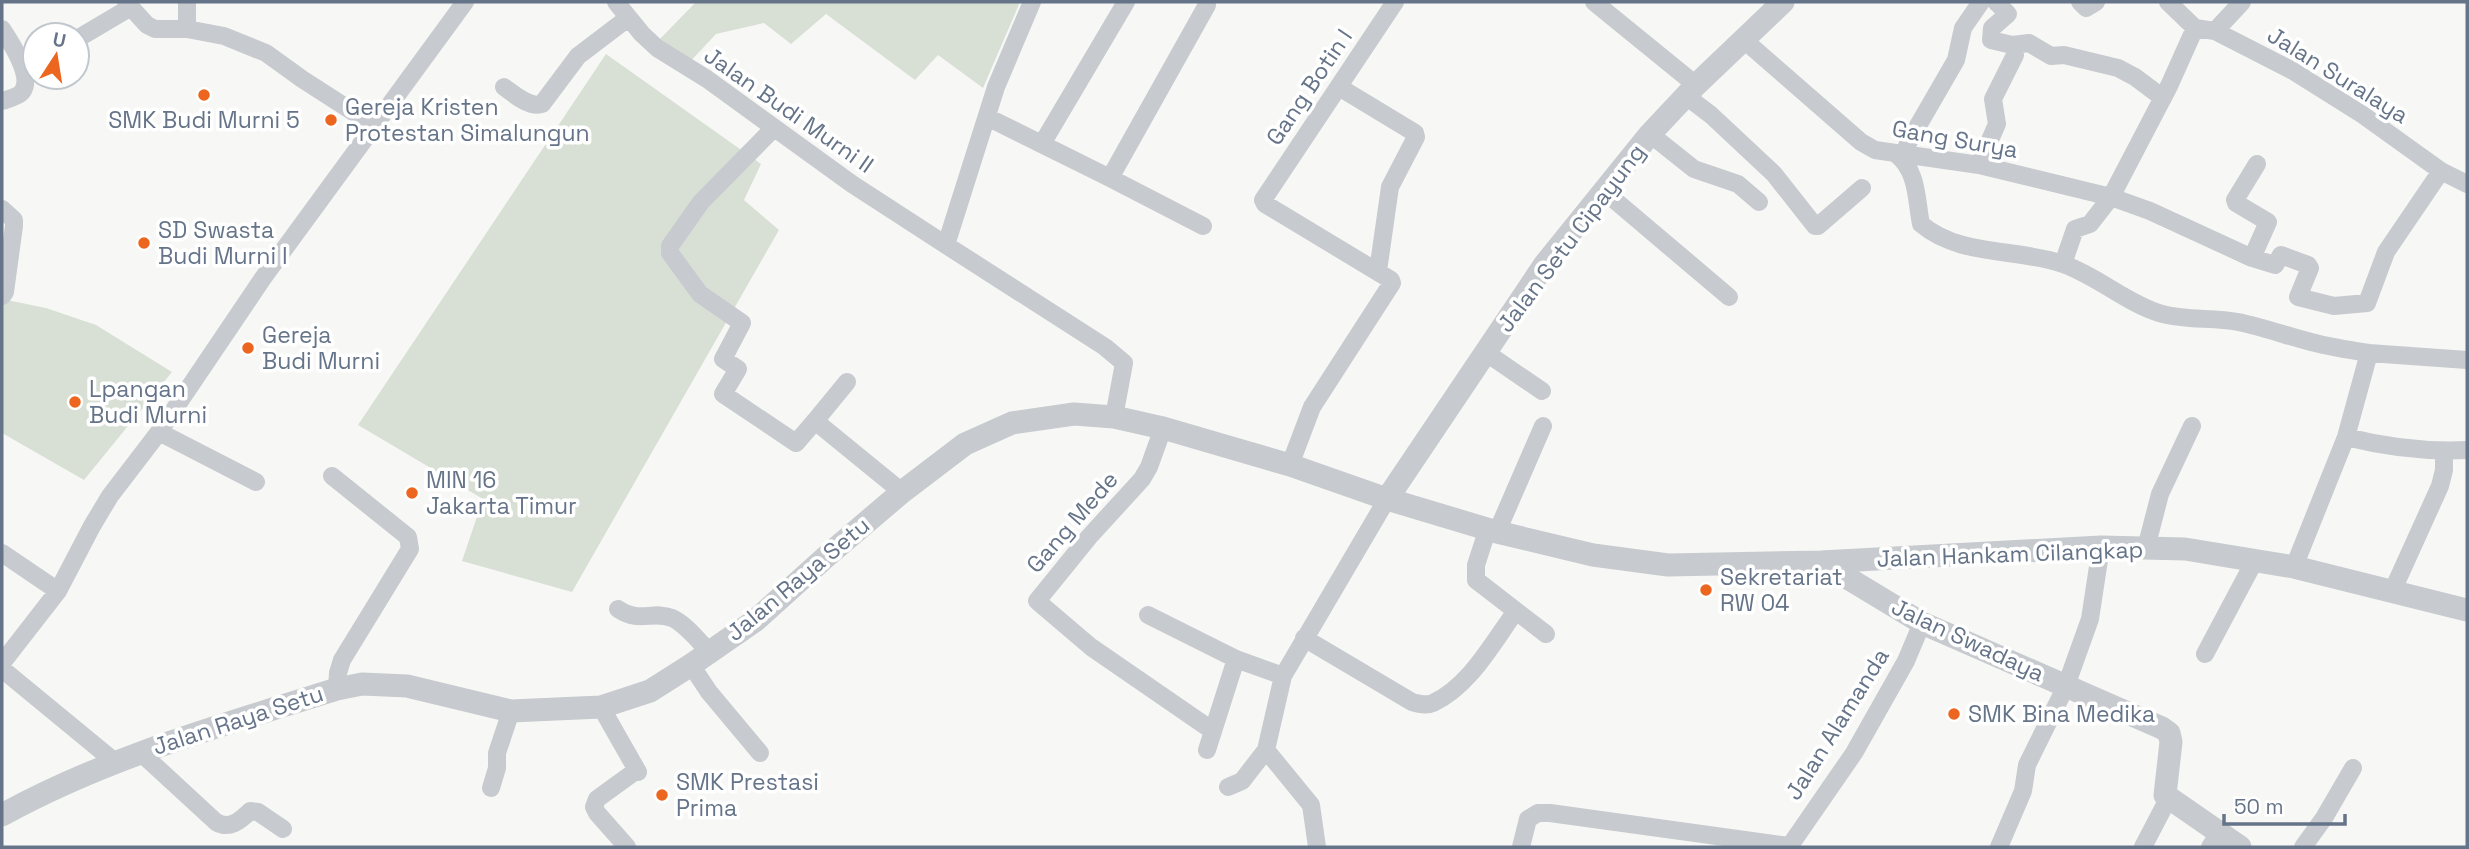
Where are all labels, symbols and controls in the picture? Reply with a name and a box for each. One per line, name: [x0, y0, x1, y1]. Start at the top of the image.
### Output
street label: Jalan Suralaya: [2262, 20, 2414, 130]
north arrow: [21, 21, 91, 91]
street label: Gang Botin I: [1259, 23, 1359, 151]
text: U: [51, 26, 68, 53]
street label: Jalan Budi Murni II: [698, 40, 880, 180]
marker: SMK Budi Murni 5: [196, 87, 212, 103]
place label: Gereja Kristen Protestan Simalungun: [345, 92, 590, 148]
place label: SMK Budi Murni 5: [108, 105, 300, 135]
marker: Gereja Kristen Protestan Simalungun: [323, 112, 339, 128]
street label: Gang Surya: [1890, 113, 2020, 165]
street label: Jalan Setu Cipayung: [1490, 138, 1652, 338]
place label: SD Swasta Budi Murni I: [158, 215, 288, 271]
marker: SD Swasta Budi Murni I: [136, 235, 152, 251]
place label: Gereja Budi Murni: [262, 320, 380, 376]
marker: Gereja Budi Murni: [240, 340, 256, 356]
place label: Lpangan Budi Murni: [89, 374, 207, 430]
marker: Lpangan Budi Murni: [67, 394, 83, 410]
place label: MIN 16 Jakarta Timur: [426, 465, 577, 521]
street label: Gang Mede: [1020, 465, 1124, 579]
marker: MIN 16 Jakarta Timur: [404, 485, 420, 501]
street label: Jalan Raya Setu: [720, 510, 876, 648]
street label: Jalan Hankam Cilangkap: [1876, 534, 2144, 574]
place label: Sekretariat RW 04: [1720, 562, 1843, 618]
marker: Sekretariat RW 04: [1698, 582, 1714, 598]
street label: Jalan Swadaya: [1887, 591, 2049, 689]
street label: Jalan Alamanda: [1778, 643, 1896, 805]
street label: Jalan Raya Setu: [149, 678, 327, 762]
place label: SMK Bina Medika: [1968, 699, 2155, 729]
marker: SMK Bina Medika: [1946, 706, 1962, 722]
place label: SMK Prestasi Prima: [676, 767, 819, 823]
scale bar: [2224, 782, 2345, 826]
marker: SMK Prestasi Prima: [654, 787, 670, 803]
text: 50 m: [2234, 793, 2284, 820]

